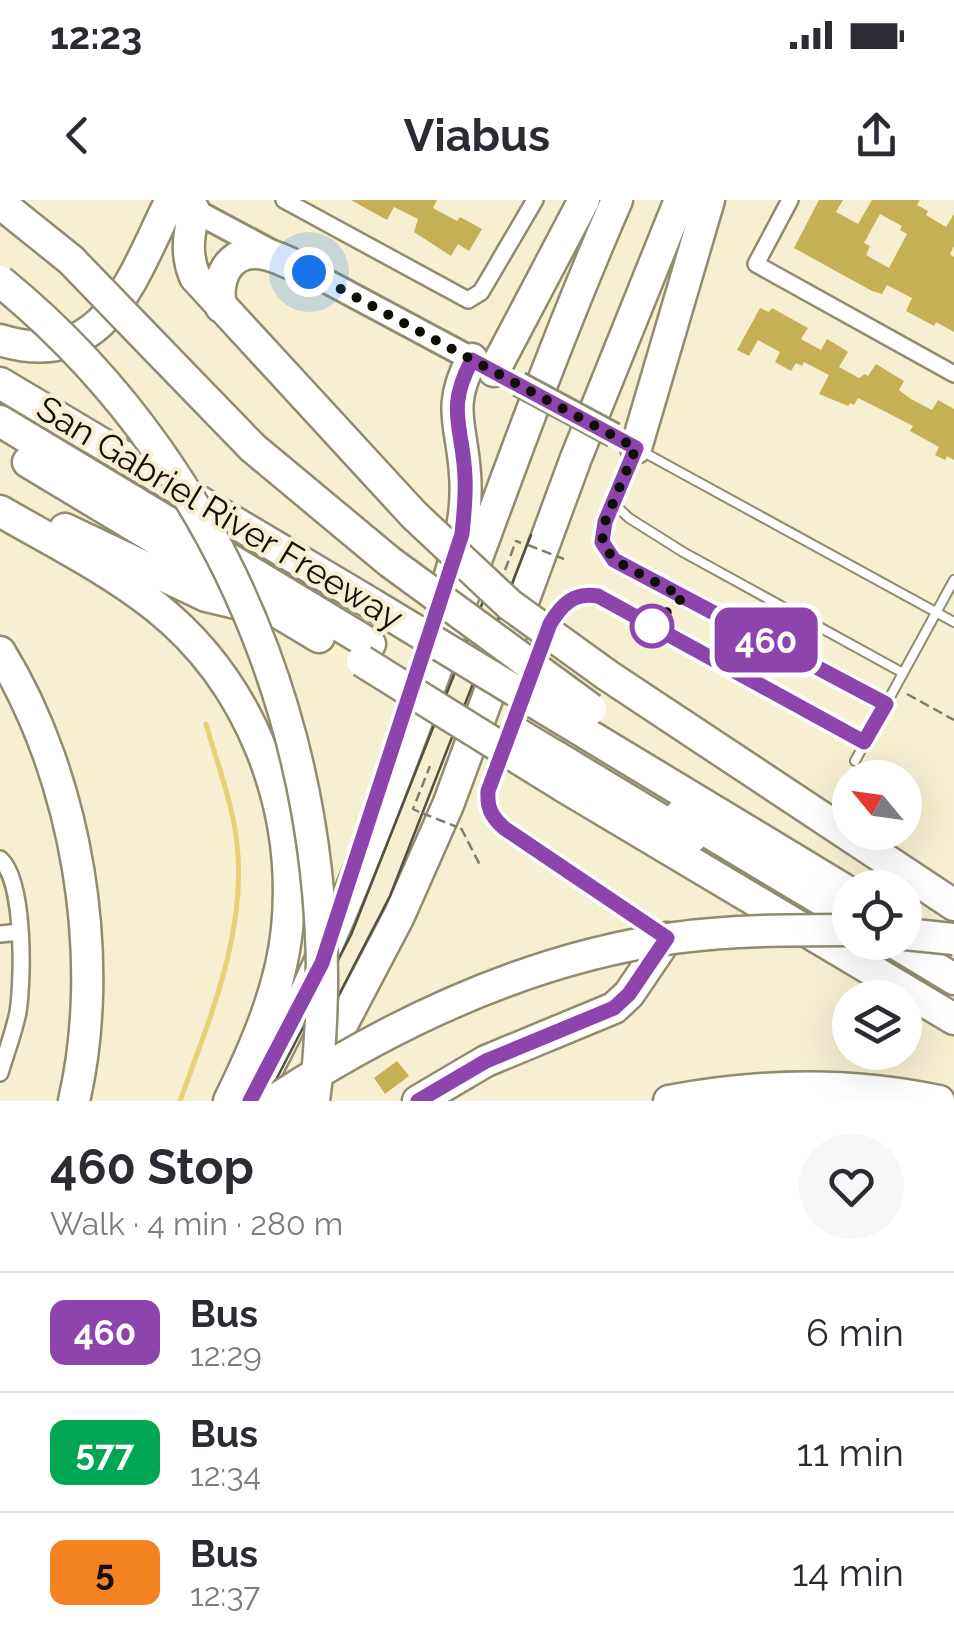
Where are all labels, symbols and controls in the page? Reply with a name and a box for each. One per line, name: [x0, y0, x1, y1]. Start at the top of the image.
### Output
text: 12:23: [50, 13, 142, 58]
icon: back: [50, 108, 105, 163]
icon: share: [849, 108, 904, 163]
text: Viabus: [404, 109, 550, 162]
your location: [284, 247, 334, 297]
street label: San Gabriel River Freeway: [30, 387, 411, 638]
unlabelled marker: [631, 605, 673, 647]
line badge: 460: [708, 608, 824, 672]
text: 460: [735, 620, 797, 661]
north arrow: [832, 760, 922, 850]
map controls: [832, 760, 922, 1070]
button: locate: [832, 870, 922, 960]
button: layers: [832, 980, 922, 1070]
button: heart: [799, 1134, 904, 1239]
text: 460 Stop: [50, 1139, 254, 1195]
text: Walk · 4 min · 280 m: [50, 1205, 343, 1242]
text: Bus: [190, 1291, 258, 1336]
text: 6 min: [806, 1310, 904, 1355]
text: 460: [74, 1312, 136, 1353]
text: 12:29: [190, 1336, 262, 1373]
text: Bus: [190, 1411, 258, 1456]
text: 11 min: [796, 1430, 904, 1475]
text: 577: [76, 1432, 134, 1473]
text: 12:34: [190, 1456, 261, 1493]
text: Bus: [190, 1531, 258, 1576]
text: 14 min: [792, 1550, 904, 1595]
text: 5: [95, 1552, 115, 1593]
text: 12:37: [190, 1576, 260, 1613]

